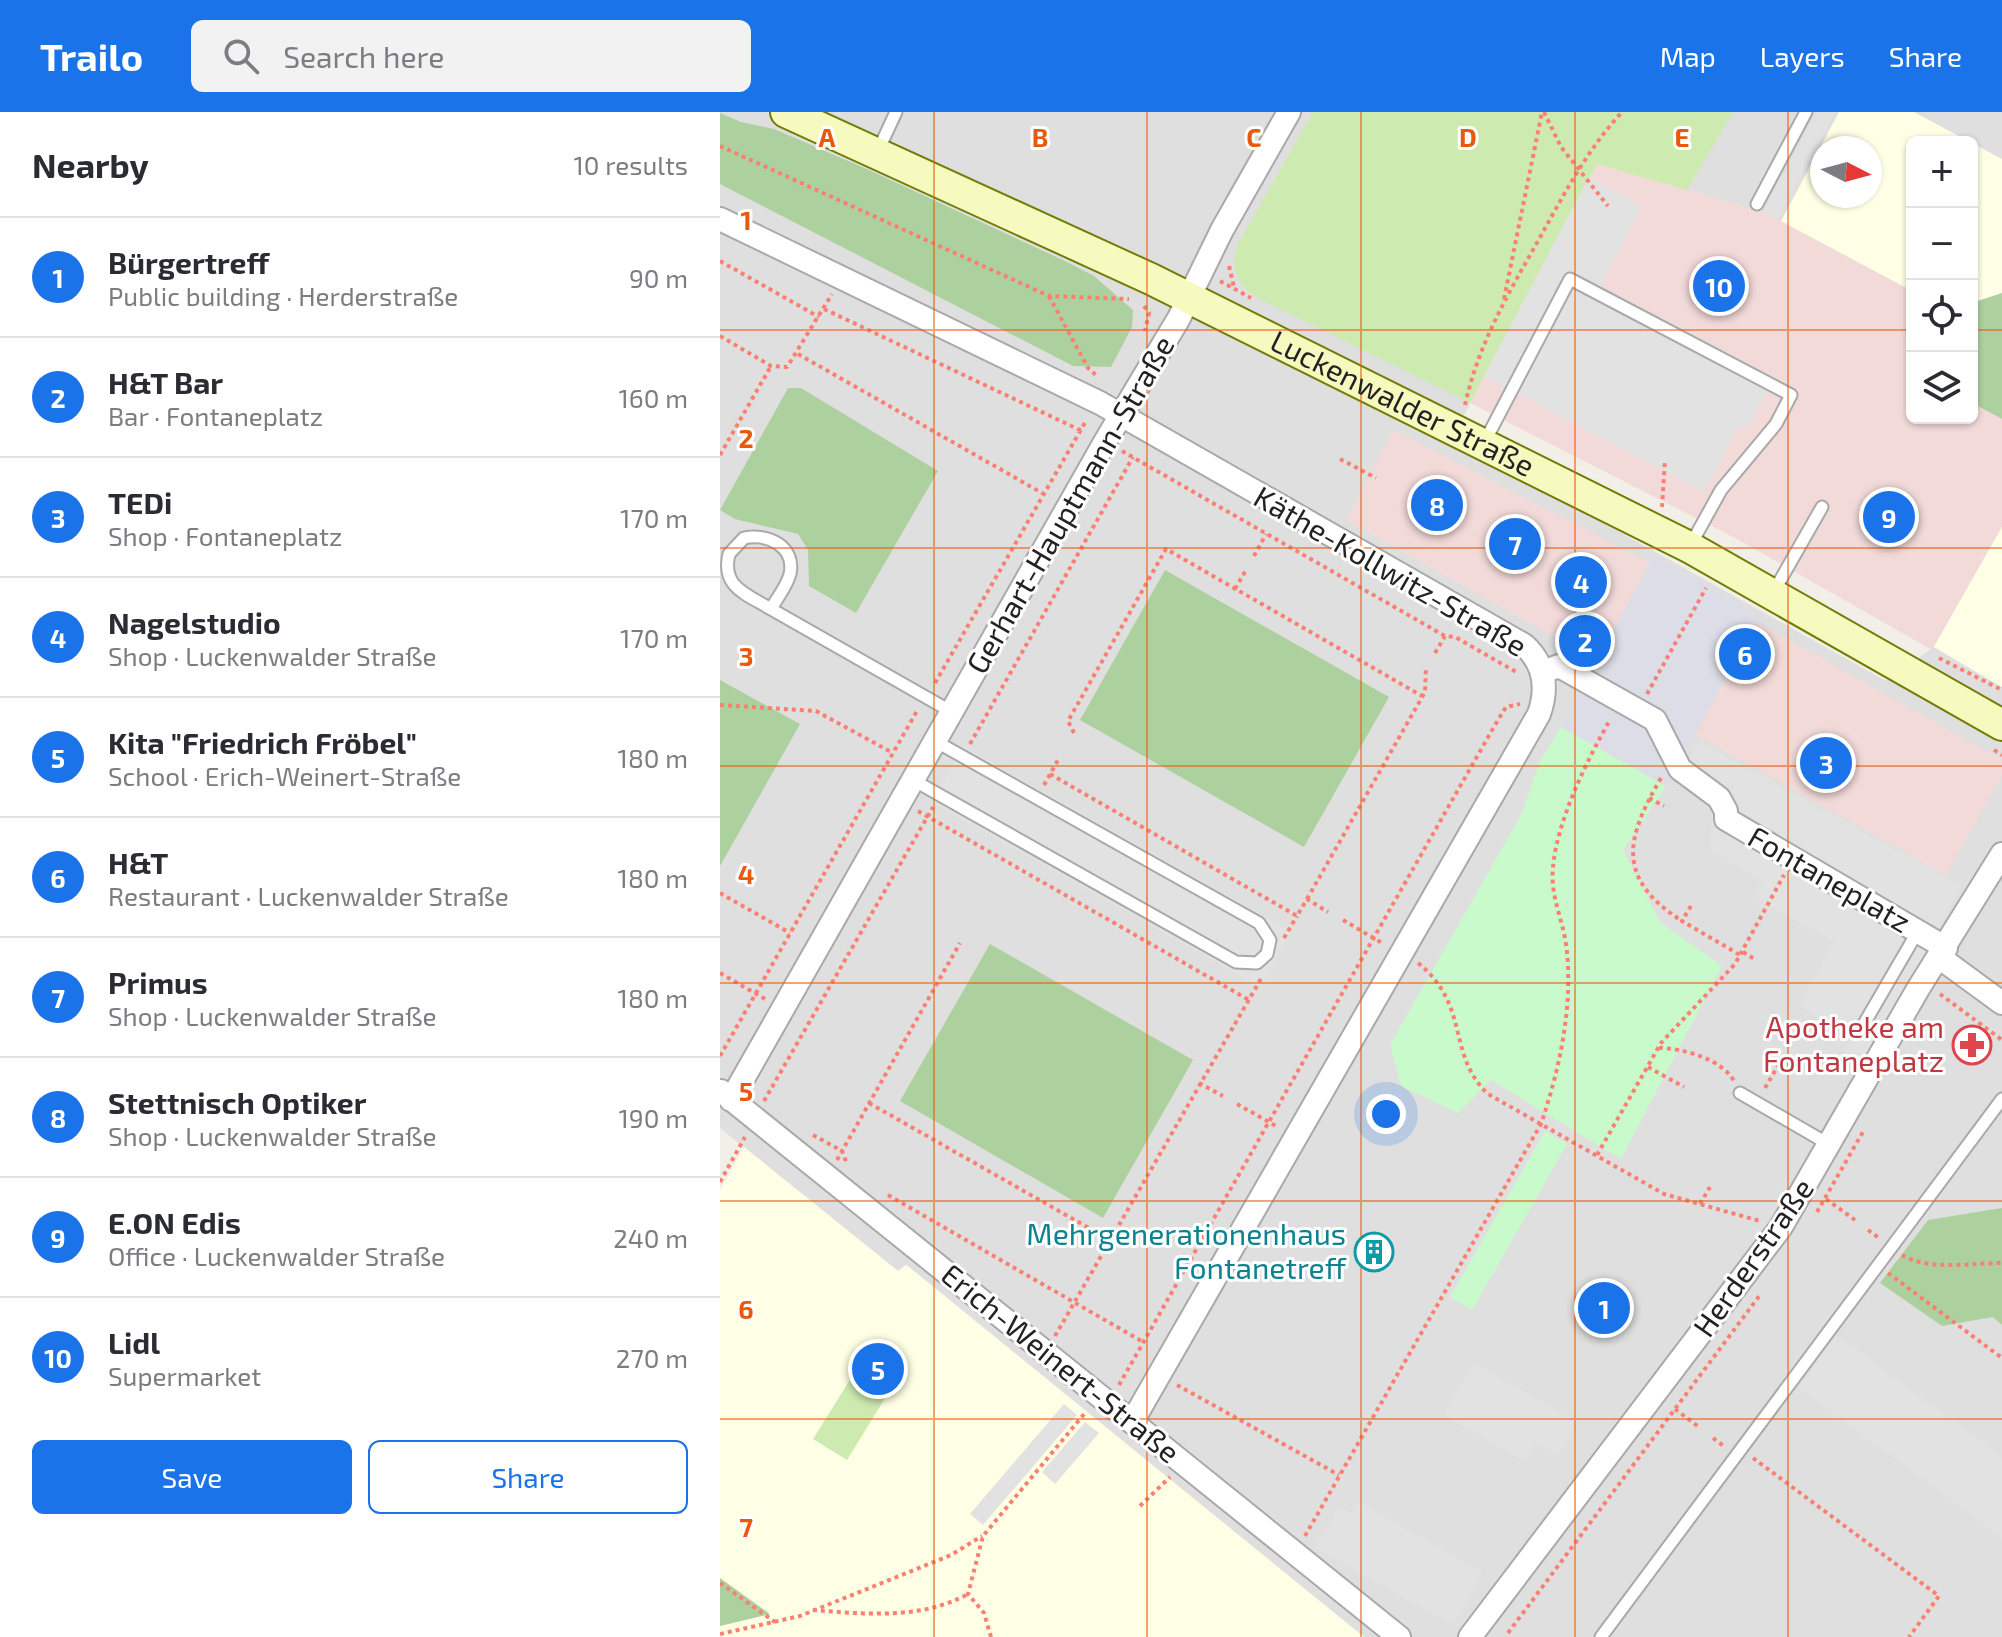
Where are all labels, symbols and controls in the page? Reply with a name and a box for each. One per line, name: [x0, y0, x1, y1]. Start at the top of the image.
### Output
search box: [191, 20, 751, 92]
text: Trailo: [40, 33, 143, 79]
icon: search: [219, 34, 263, 78]
text: Search here: [283, 38, 444, 74]
text: Map: [1660, 39, 1716, 73]
text: Layers: [1760, 39, 1845, 73]
text: Share: [1889, 39, 1962, 73]
text: A: [819, 121, 836, 152]
text: B: [1032, 121, 1048, 152]
text: C: [1246, 121, 1262, 152]
text: D: [1459, 121, 1477, 152]
text: E: [1674, 121, 1690, 152]
north arrow: [1810, 136, 1882, 208]
map controls: [1906, 136, 1978, 424]
button: +: [1906, 136, 1978, 208]
text: Nearby: [32, 144, 149, 185]
text: 10 results: [573, 149, 688, 180]
text: 1: [740, 204, 752, 235]
button: −: [1906, 208, 1978, 280]
text: Bürgertreff: [108, 244, 269, 280]
pin: 10: [1693, 256, 1745, 316]
text: 1: [52, 262, 64, 293]
text: 90 m: [629, 262, 688, 293]
text: Public building · Herderstraße: [108, 280, 458, 311]
button: locate: [1906, 280, 1978, 352]
street label: Luckenwalder Straße: [1265, 322, 1541, 483]
street label: Gerhart-Hauptmann-Straße: [958, 329, 1181, 679]
button: layers: [1906, 352, 1978, 424]
text: H&T Bar: [108, 364, 223, 400]
text: 2: [50, 382, 66, 413]
text: 160 m: [619, 382, 688, 413]
text: Bar · Fontaneplatz: [108, 400, 323, 431]
text: 2: [738, 422, 754, 453]
pin: 8: [1411, 475, 1463, 535]
street label: Käthe-Kollwitz-Straße: [1248, 477, 1534, 663]
text: TEDi: [108, 484, 172, 520]
pin: 9: [1863, 487, 1915, 547]
text: 3: [51, 502, 65, 533]
text: 170 m: [620, 502, 688, 533]
pin: 7: [1489, 514, 1541, 574]
text: Shop · Fontaneplatz: [108, 520, 342, 551]
pin: 4: [1555, 552, 1607, 612]
text: Nagelstudio: [108, 604, 281, 640]
pin: 2: [1559, 611, 1611, 671]
text: 4: [50, 622, 66, 653]
text: 170 m: [620, 622, 688, 653]
pin: 6: [1719, 624, 1771, 684]
text: Shop · Luckenwalder Straße: [108, 640, 437, 671]
text: 3: [739, 640, 753, 671]
text: Kita "Friedrich Fröbel": [108, 724, 417, 760]
pin: 3: [1800, 733, 1852, 793]
text: 5: [51, 742, 65, 773]
text: 180 m: [618, 742, 688, 773]
text: School · Erich-Weinert-Straße: [108, 760, 461, 791]
street label: Fontaneplatz: [1743, 817, 1917, 939]
text: H&T: [108, 844, 168, 880]
text: 4: [738, 858, 754, 889]
text: 6: [50, 862, 66, 893]
text: 180 m: [618, 862, 688, 893]
text: Restaurant · Luckenwalder Straße: [108, 880, 509, 911]
text: Primus: [108, 964, 208, 1000]
text: 7: [51, 982, 65, 1013]
text: 180 m: [618, 982, 688, 1013]
text: Shop · Luckenwalder Straße: [108, 1000, 437, 1031]
place label: Apotheke am Fontaneplatz: [1763, 1008, 1944, 1078]
pharmacy icon: Apotheke am Fontaneplatz: [1951, 1024, 1993, 1066]
text: 5: [739, 1075, 753, 1106]
text: Stettnisch Optiker: [108, 1084, 366, 1120]
your location: [1366, 1094, 1406, 1134]
text: 8: [50, 1102, 66, 1133]
text: 190 m: [619, 1102, 688, 1133]
text: Shop · Luckenwalder Straße: [108, 1120, 437, 1151]
street label: Herderstraße: [1685, 1171, 1820, 1343]
text: E.ON Edis: [108, 1204, 241, 1240]
place label: Mehrgenerationenhaus Fontanetreff: [1026, 1215, 1347, 1285]
text: 9: [50, 1222, 66, 1253]
text: 240 m: [613, 1222, 688, 1253]
building icon: Mehrgenerationenhaus Fontanetreff: [1353, 1231, 1395, 1273]
text: Office · Luckenwalder Straße: [108, 1240, 445, 1271]
street label: Erich-Weinert-Straße: [935, 1255, 1188, 1470]
pin: 1: [1578, 1278, 1630, 1338]
text: 6: [738, 1293, 754, 1324]
text: Lidl: [108, 1324, 160, 1360]
pin: 5: [852, 1339, 904, 1399]
text: 10: [44, 1342, 72, 1373]
text: 270 m: [616, 1342, 688, 1373]
text: Supermarket: [108, 1360, 261, 1391]
button: Save: [32, 1440, 352, 1514]
button: Share: [368, 1440, 688, 1514]
text: 7: [739, 1511, 753, 1542]

